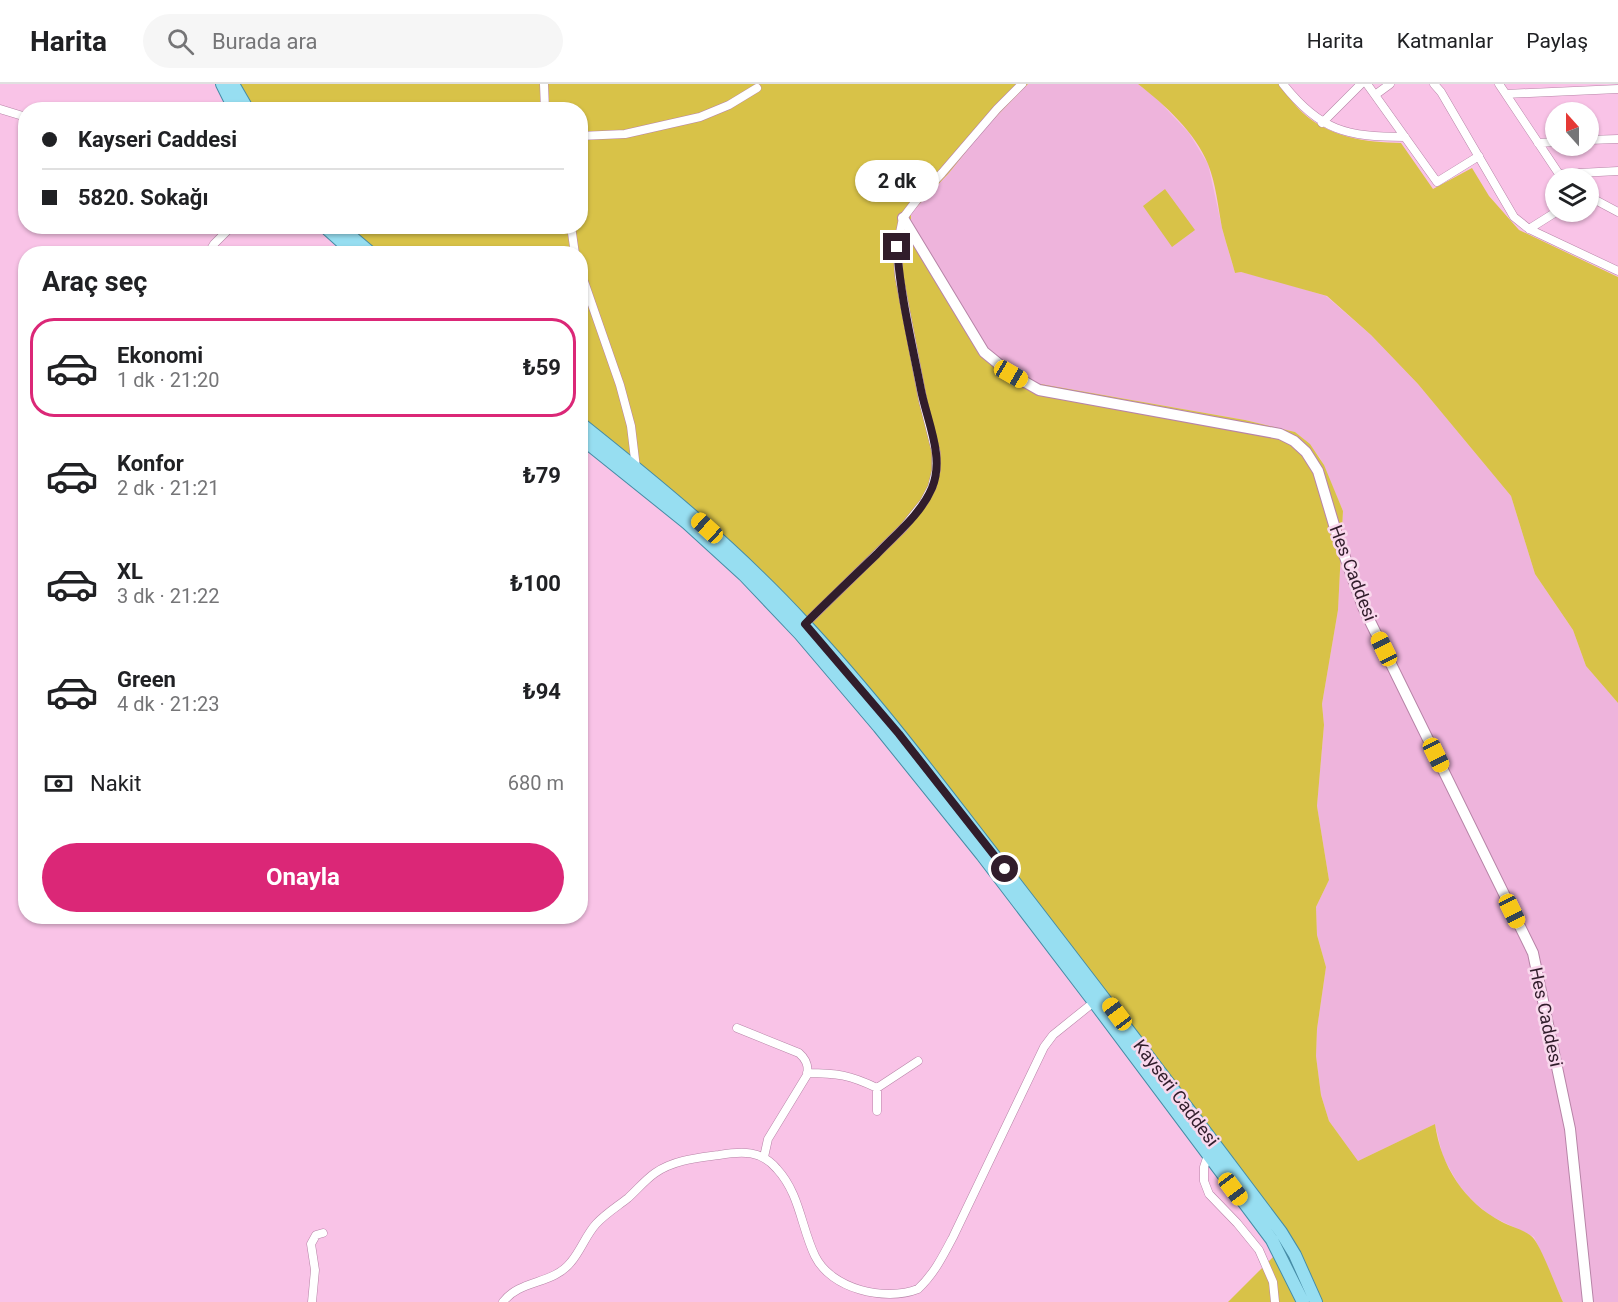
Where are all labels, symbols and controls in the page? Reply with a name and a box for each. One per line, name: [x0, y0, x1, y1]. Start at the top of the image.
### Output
search box: [143, 14, 563, 68]
text: Harita: [30, 25, 107, 58]
icon: search: [164, 25, 197, 58]
text: Burada ara: [212, 29, 318, 54]
text: Harita: [1307, 29, 1364, 53]
text: Katmanlar: [1397, 29, 1493, 53]
text: Paylaş: [1526, 29, 1588, 53]
north arrow: [1545, 102, 1599, 156]
map controls: [1545, 102, 1599, 222]
text: Kayseri Caddesi: [78, 127, 237, 152]
callout: 2 dk: [855, 160, 939, 202]
button: layers: [1545, 168, 1599, 222]
text: 2 dk: [878, 169, 916, 193]
text: 5820. Sokağı: [78, 185, 208, 210]
route end: [883, 233, 910, 260]
text: Araç seç: [42, 266, 147, 298]
icon: car: [45, 341, 99, 395]
text: Ekonomi: [117, 343, 203, 368]
text: ₺59: [523, 355, 561, 380]
car: [991, 357, 1031, 391]
text: 1 dk · 21:20: [117, 368, 220, 392]
icon: car: [45, 449, 99, 503]
text: Konfor: [117, 451, 184, 476]
text: ₺79: [523, 463, 561, 488]
text: 2 dk · 21:21: [117, 476, 220, 500]
car: [688, 509, 726, 547]
street label: Hes Caddesi: [1326, 522, 1381, 624]
icon: car: [45, 557, 99, 611]
text: XL: [117, 559, 143, 584]
text: ₺100: [510, 571, 561, 596]
text: 3 dk · 21:22: [117, 584, 220, 608]
car: [1368, 629, 1400, 669]
icon: car: [45, 665, 99, 719]
text: Green: [117, 667, 176, 692]
text: ₺94: [523, 679, 561, 704]
text: 4 dk · 21:23: [117, 692, 220, 716]
car: [1420, 735, 1452, 775]
icon: cash: [42, 767, 75, 800]
text: Nakit: [90, 771, 141, 796]
text: 680 m: [508, 771, 564, 795]
button: Onayla: [42, 843, 564, 912]
route start: [991, 855, 1018, 882]
car: [1496, 891, 1528, 931]
street label: Hes Caddesi: [1526, 965, 1567, 1069]
car: [1099, 994, 1135, 1034]
street label: Kayseri Caddesi: [1129, 1035, 1223, 1150]
car: [1215, 1169, 1251, 1209]

